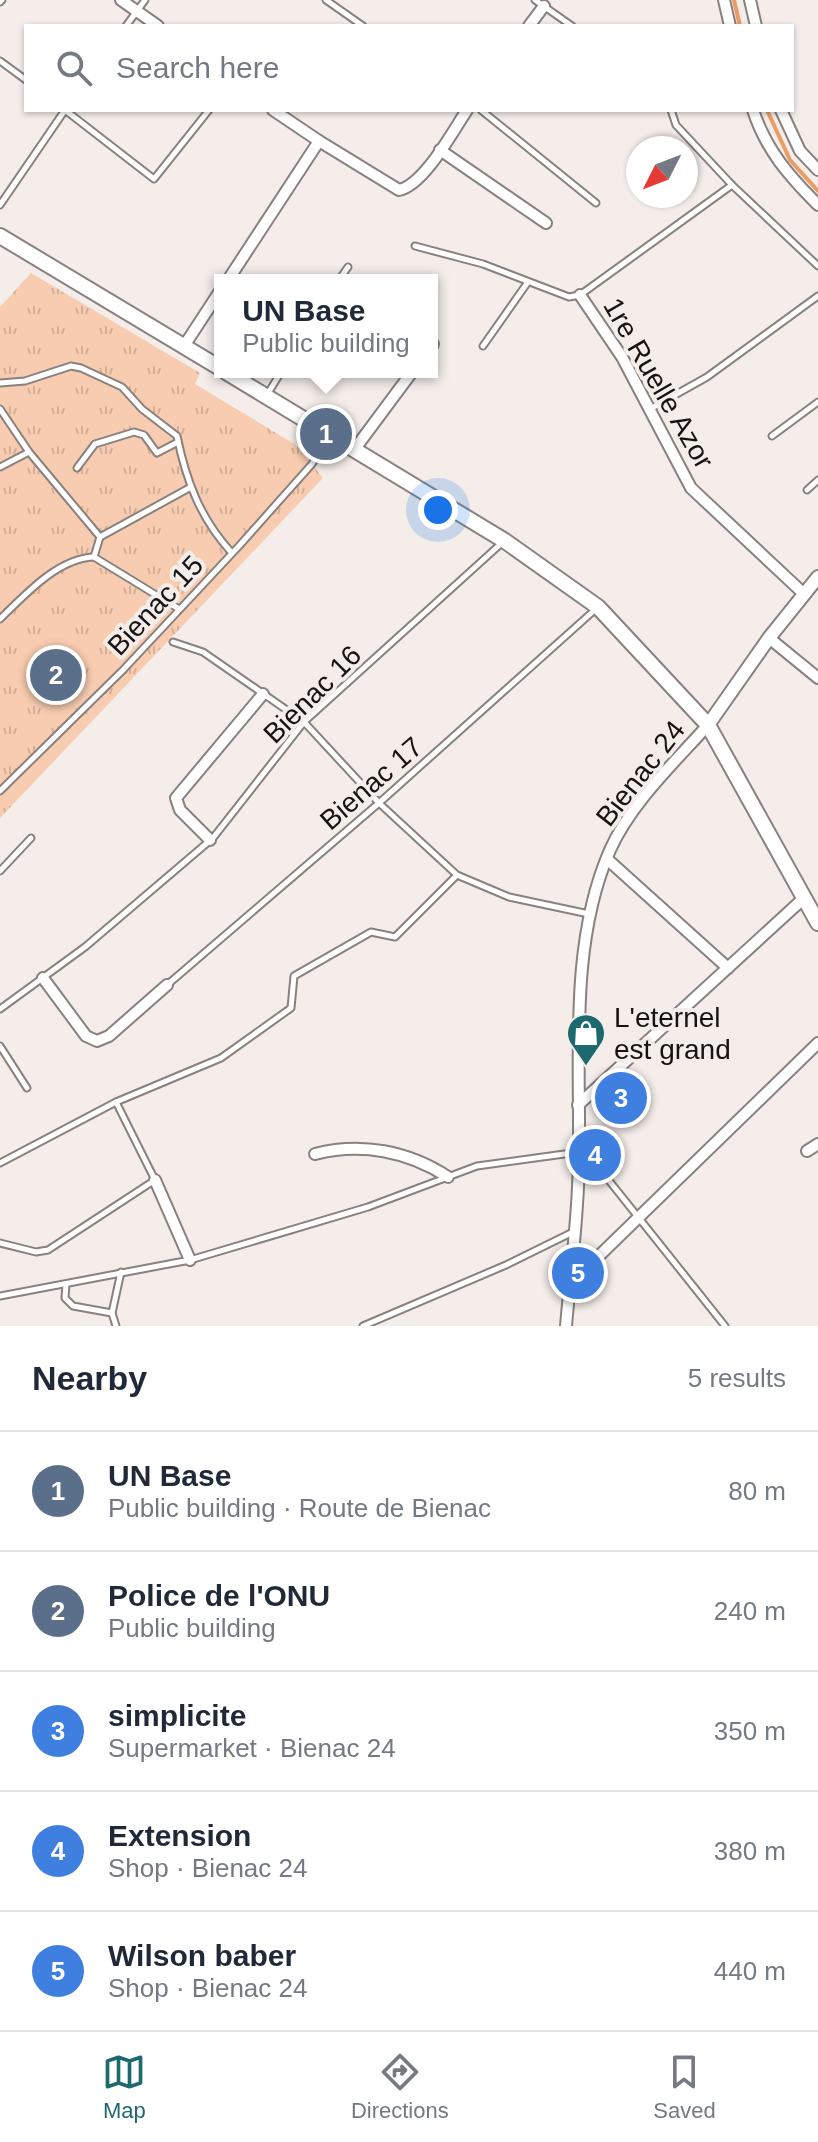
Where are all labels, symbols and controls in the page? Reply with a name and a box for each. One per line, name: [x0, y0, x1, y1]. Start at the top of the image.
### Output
search box: [24, 24, 794, 112]
icon: search: [52, 46, 96, 90]
text: Search here: [116, 51, 279, 84]
north arrow: [626, 136, 698, 208]
popup: [214, 274, 438, 378]
street label: 1re Ruelle Azor: [597, 293, 720, 474]
text: UN Base: [242, 294, 366, 327]
text: Public building: [242, 328, 410, 358]
pin: 1: [300, 404, 352, 464]
your location: [418, 490, 458, 530]
street label: Bienac 15: [102, 549, 209, 661]
street label: Bienac 16: [257, 639, 367, 749]
pin: 2: [30, 645, 82, 705]
street label: Bienac 24: [590, 715, 691, 832]
street label: Bienac 17: [314, 731, 428, 836]
place label: L'eternel est grand: [614, 1002, 731, 1065]
shop icon: L'eternel est grand: [565, 1012, 607, 1067]
pin: 3: [595, 1068, 647, 1128]
pin: 4: [569, 1125, 621, 1185]
pin: 5: [552, 1243, 604, 1303]
text: Nearby: [32, 1359, 147, 1397]
text: 5 results: [688, 1363, 786, 1393]
text: UN Base: [108, 1459, 231, 1492]
text: 1: [51, 1476, 65, 1506]
text: 80 m: [728, 1476, 786, 1506]
text: Public building · Route de Bienac: [108, 1493, 491, 1523]
text: Police de l'ONU: [108, 1579, 330, 1612]
text: 2: [51, 1596, 65, 1626]
text: 240 m: [714, 1596, 786, 1626]
text: Public building: [108, 1613, 276, 1643]
text: simplicite: [108, 1699, 246, 1732]
text: 3: [51, 1716, 65, 1746]
text: 350 m: [714, 1716, 786, 1746]
text: Supermarket · Bienac 24: [108, 1733, 396, 1763]
text: Extension: [108, 1819, 251, 1852]
text: 4: [51, 1836, 65, 1866]
text: 380 m: [714, 1836, 786, 1866]
text: Shop · Bienac 24: [108, 1853, 307, 1883]
text: Wilson baber: [108, 1939, 296, 1972]
text: 5: [51, 1956, 65, 1986]
text: 440 m: [714, 1956, 786, 1986]
text: Shop · Bienac 24: [108, 1973, 307, 2003]
tab: Map: [102, 2050, 146, 2124]
tab: Directions: [351, 2050, 449, 2124]
tab: Saved: [653, 2050, 716, 2124]

